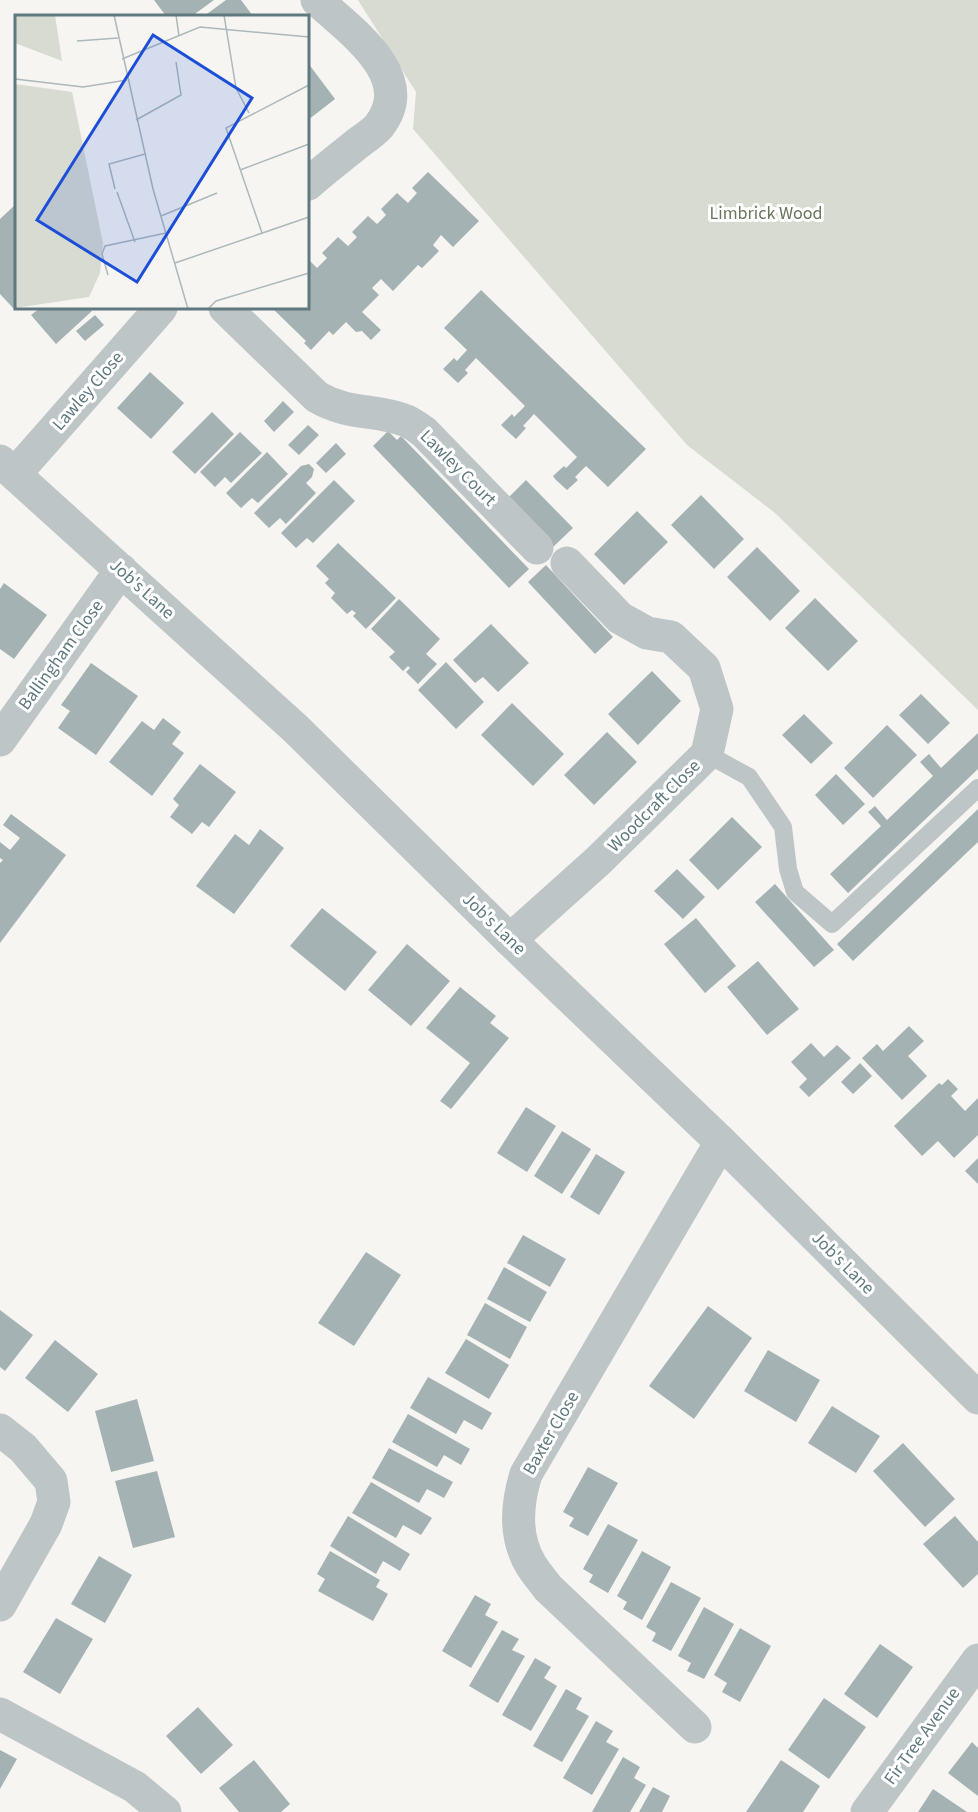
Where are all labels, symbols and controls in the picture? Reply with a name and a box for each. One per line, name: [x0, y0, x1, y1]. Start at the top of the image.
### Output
inset map: [15, 15, 309, 309]
park label: Limbrick Wood: [709, 201, 823, 226]
street label: Lawley Close: [47, 346, 129, 436]
street label: Lawley Court: [414, 424, 502, 512]
street label: Job's Lane: [104, 553, 180, 625]
street label: Ballingham Close: [12, 595, 110, 715]
street label: Woodcraft Close: [602, 754, 706, 858]
street label: Job's Lane: [457, 887, 531, 961]
street label: Job's Lane: [806, 1226, 880, 1300]
street label: Baxter Close: [517, 1386, 585, 1479]
street label: Fir Tree Avenue: [878, 1682, 966, 1790]

